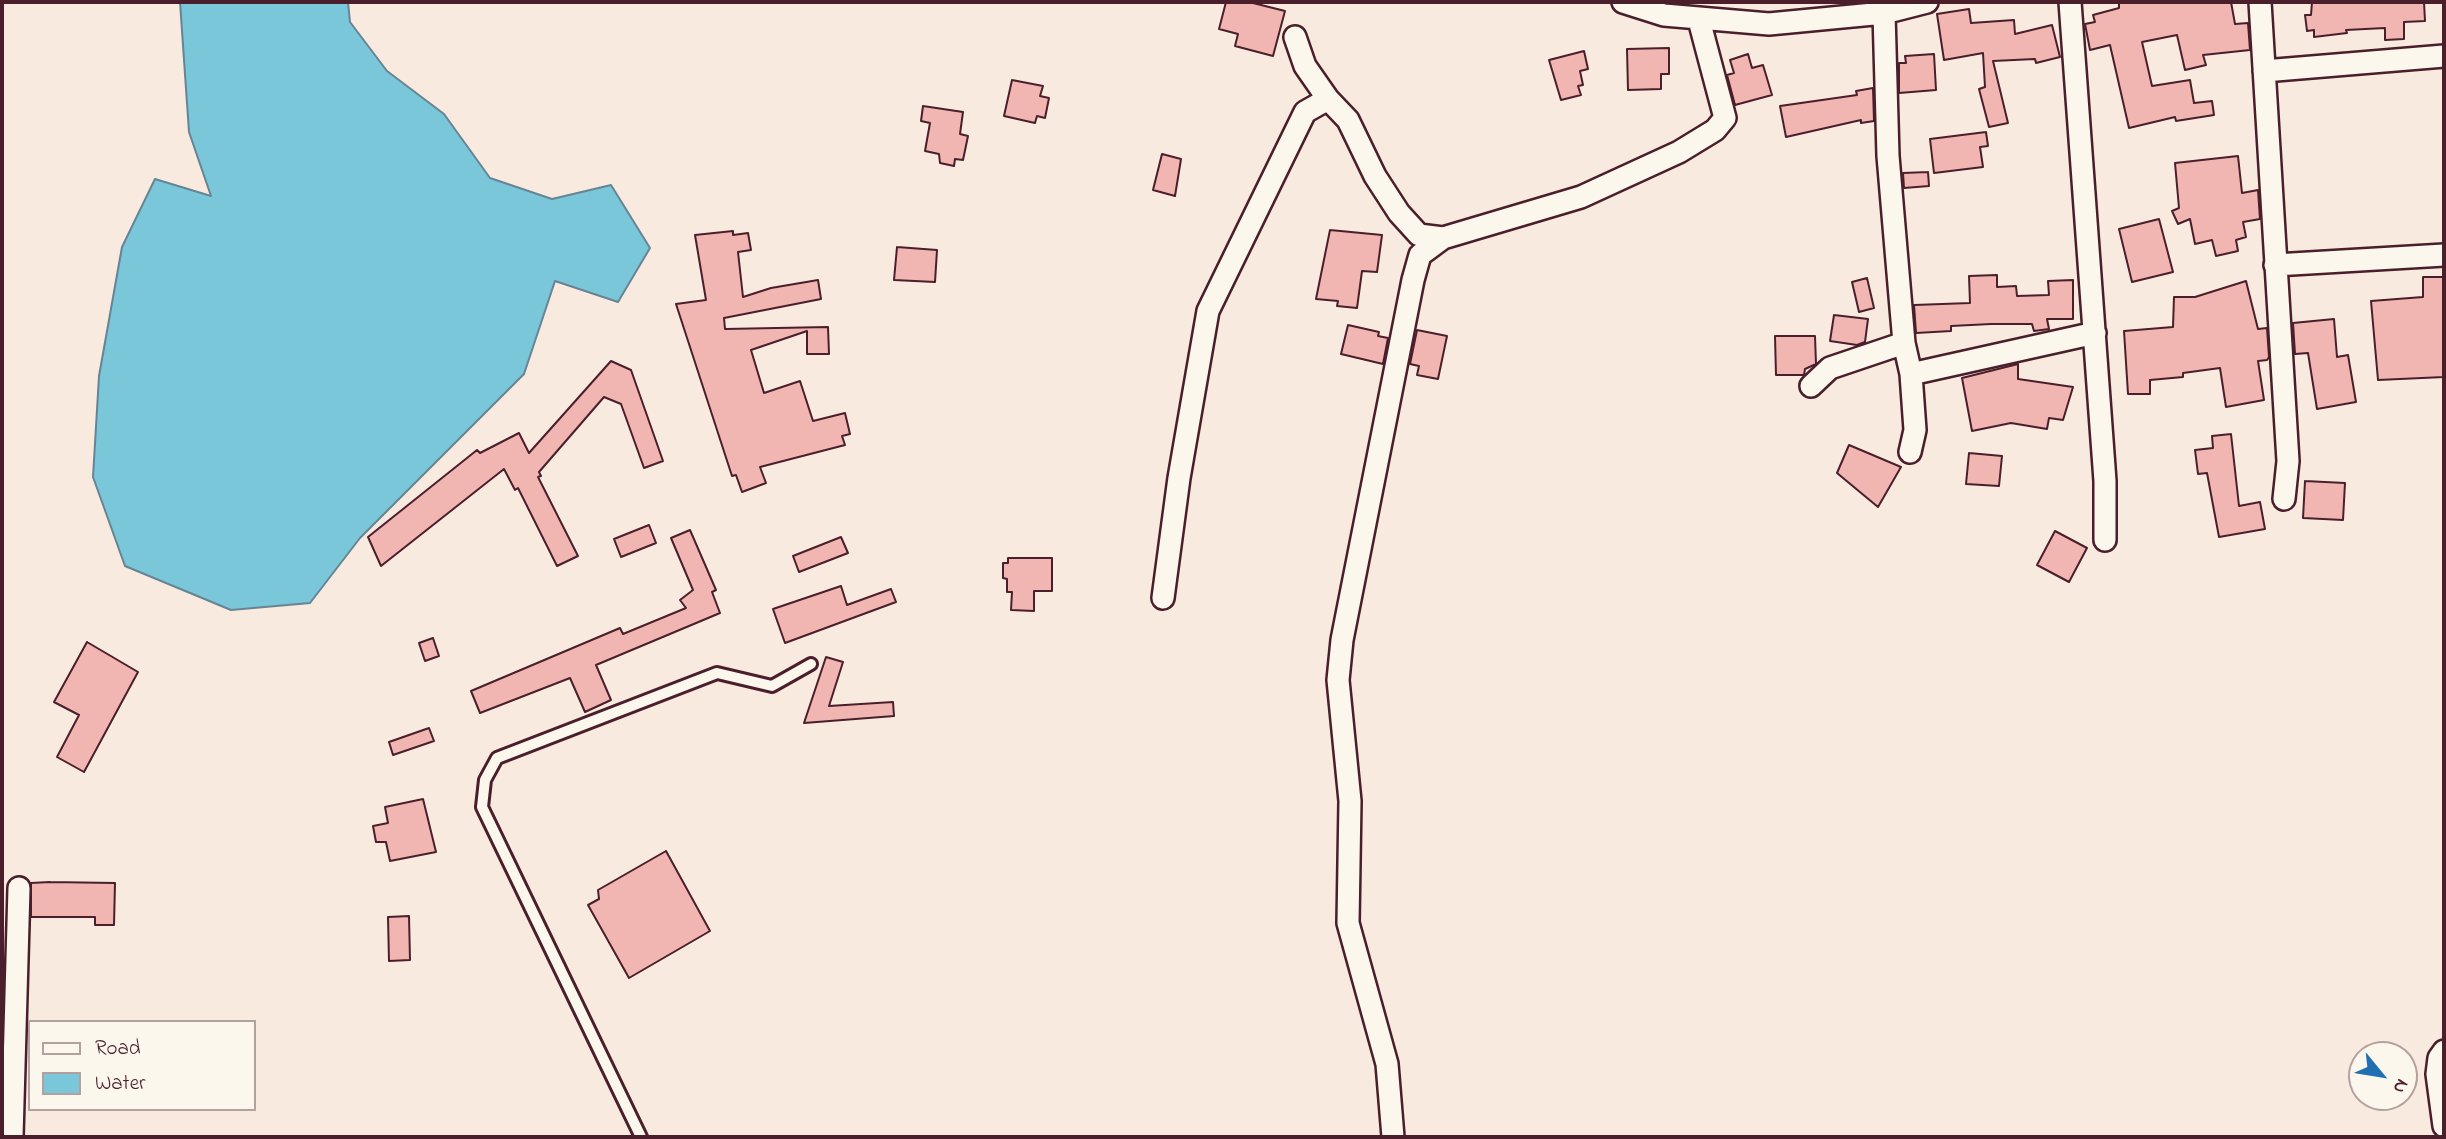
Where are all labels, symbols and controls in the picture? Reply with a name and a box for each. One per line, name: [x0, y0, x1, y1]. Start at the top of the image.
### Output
legend: [28, 1020, 256, 1111]
text: Road: [95, 1034, 141, 1064]
north arrow: [2348, 1041, 2418, 1111]
text: Water: [95, 1069, 146, 1099]
text: N: [2385, 1073, 2415, 1098]

